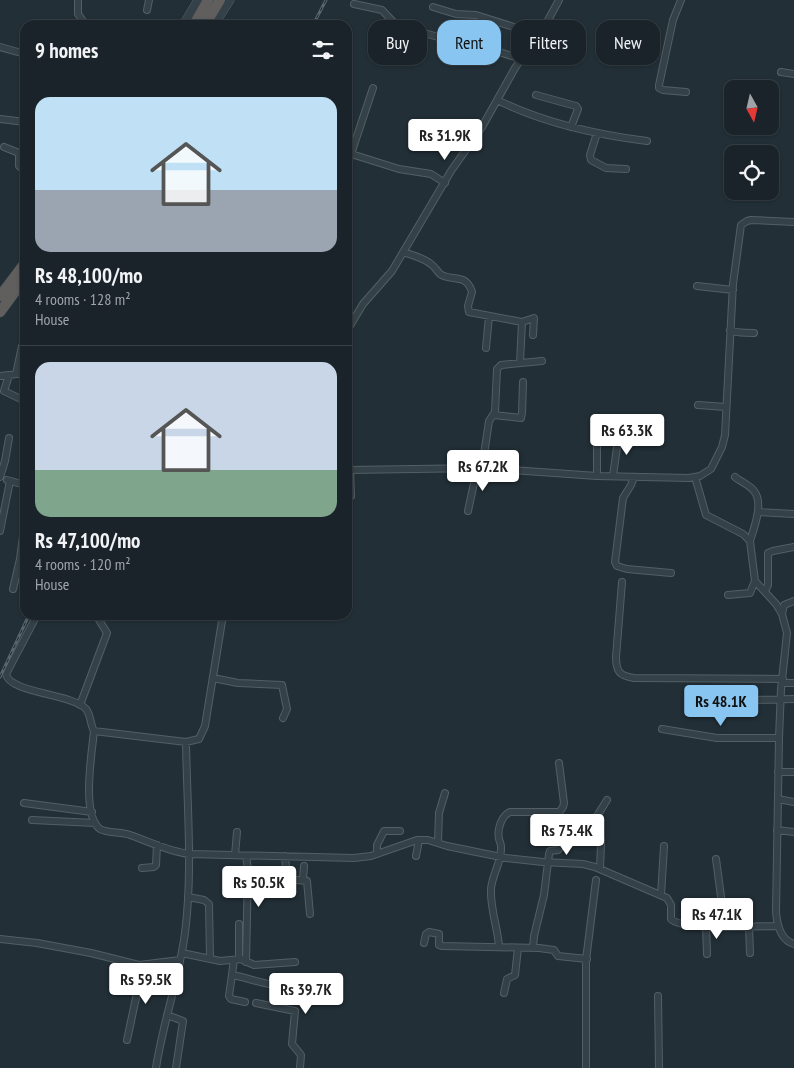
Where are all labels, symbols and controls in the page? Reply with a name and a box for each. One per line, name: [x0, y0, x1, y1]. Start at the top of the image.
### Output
chip: Buy: [368, 20, 427, 65]
chip: Rent: [437, 20, 501, 65]
chip: Filters: [511, 20, 586, 65]
chip: New: [596, 20, 660, 65]
icon: filters: [309, 36, 337, 64]
text: 9 homes: [35, 37, 98, 64]
north arrow: [724, 80, 779, 135]
map controls: [724, 80, 779, 200]
pin: Rs 31.9K: [393, 119, 497, 161]
text: Rs 31.9K: [419, 125, 471, 145]
icon: home: [141, 129, 231, 219]
button: locate: [724, 145, 779, 200]
text: Rs 48,100/mo: [35, 262, 143, 289]
text: 4 rooms · 128 m²: [35, 289, 131, 309]
text: House: [35, 309, 69, 329]
icon: home: [141, 395, 231, 485]
pin: Rs 63.3K: [575, 414, 679, 456]
text: Rs 63.3K: [601, 420, 653, 440]
pin: Rs 67.2K: [431, 450, 535, 492]
text: Rs 67.2K: [458, 456, 508, 476]
text: Rs 47,100/mo: [35, 527, 140, 554]
text: 4 rooms · 120 m²: [35, 554, 131, 574]
text: House: [35, 574, 69, 594]
pin: Rs 48.1K: [669, 684, 773, 727]
text: Rs 48.1K: [695, 691, 747, 711]
pin: Rs 75.4K: [515, 814, 619, 856]
text: Rs 75.4K: [541, 820, 593, 840]
pin: Rs 50.5K: [207, 866, 311, 908]
text: Rs 50.5K: [233, 872, 285, 892]
pin: Rs 47.1K: [665, 898, 769, 940]
text: Rs 47.1K: [692, 904, 742, 924]
pin: Rs 59.5K: [94, 962, 198, 1005]
text: Rs 59.5K: [120, 969, 172, 989]
pin: Rs 39.7K: [254, 972, 358, 1015]
text: Rs 39.7K: [280, 979, 332, 999]

